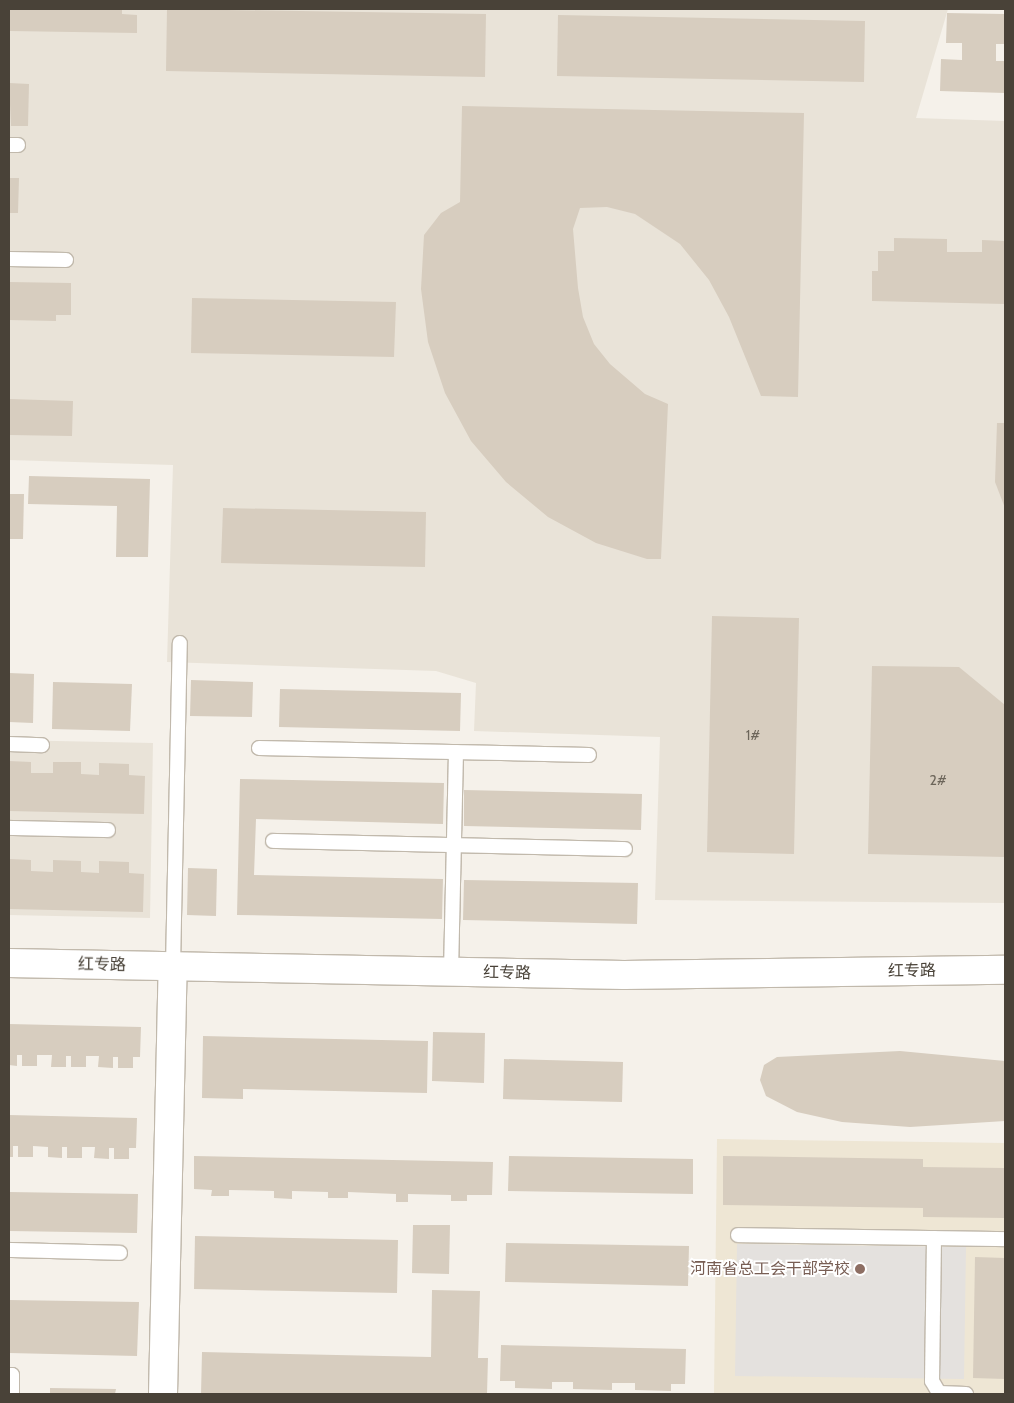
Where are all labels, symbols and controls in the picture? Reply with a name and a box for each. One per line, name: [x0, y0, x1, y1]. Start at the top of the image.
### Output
house number: 1#: [746, 727, 760, 743]
house number: 2#: [929, 772, 947, 788]
street label: 红专路: [78, 955, 126, 975]
street label: 红专路: [888, 961, 936, 981]
street label: 红专路: [483, 963, 531, 983]
place label: 河南省总工会干部学校: [690, 1259, 850, 1279]
marker: 河南省总工会干部学校: [854, 1263, 866, 1275]

